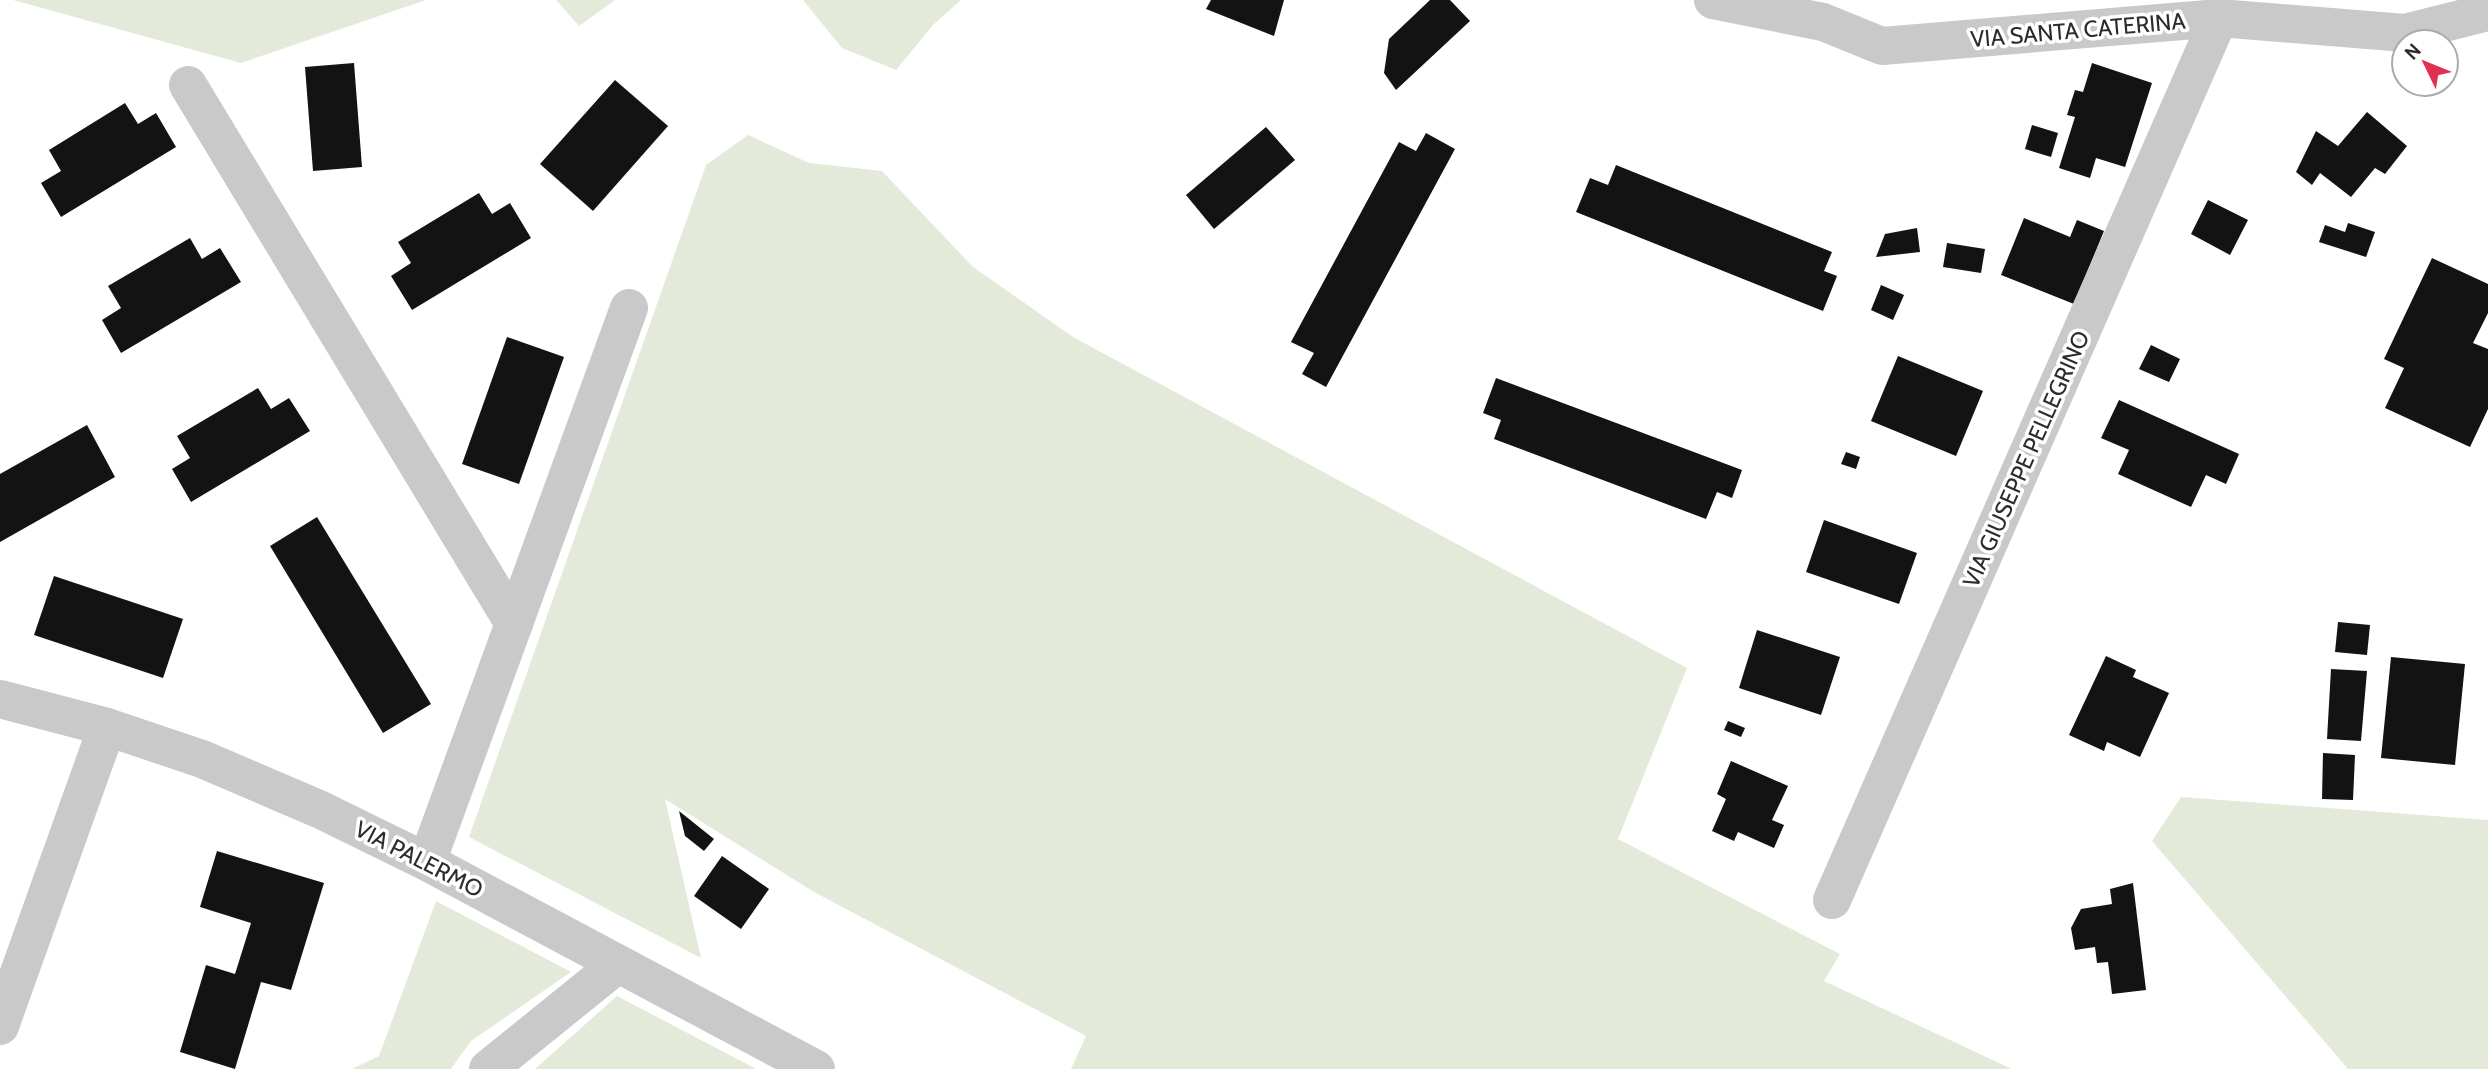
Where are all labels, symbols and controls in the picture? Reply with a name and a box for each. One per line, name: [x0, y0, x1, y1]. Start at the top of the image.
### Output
street label: VIA SANTA CATERINA: [1969, 7, 2187, 53]
north arrow: [2390, 28, 2460, 98]
text: N: [2400, 39, 2426, 65]
street label: VIA GIUSEPPE PELLEGRINO: [1957, 326, 2095, 592]
street label: VIA PALERMO: [350, 815, 488, 903]

